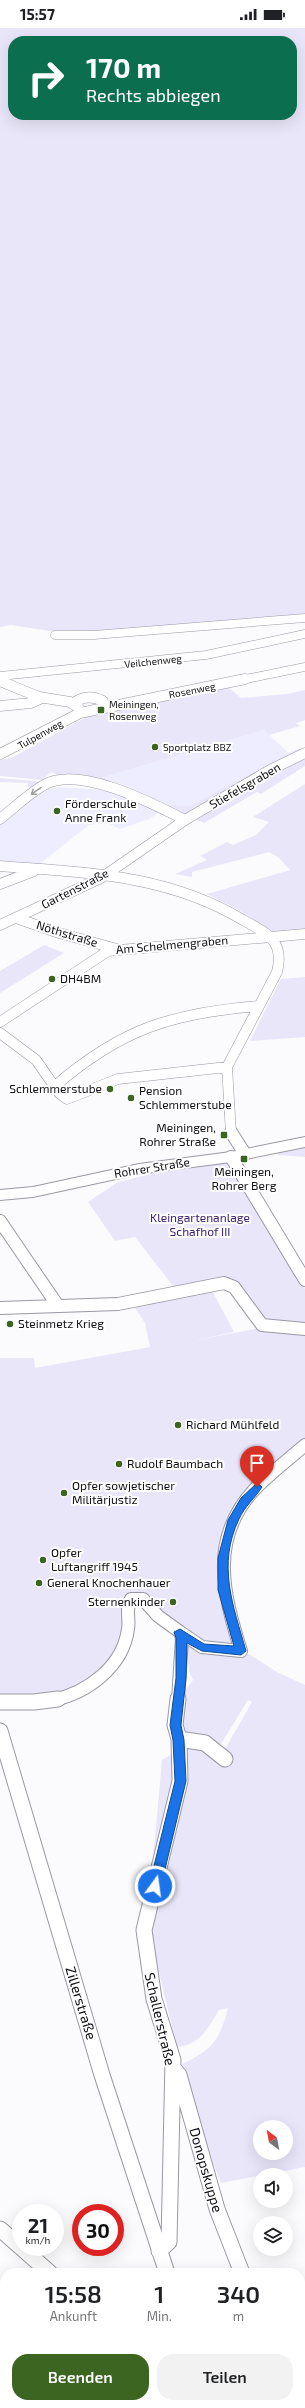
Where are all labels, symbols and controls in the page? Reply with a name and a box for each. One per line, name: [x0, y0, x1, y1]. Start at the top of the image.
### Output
text: 15:57: [20, 5, 55, 23]
text: 170 m: [86, 50, 161, 84]
icon: right: [20, 52, 72, 104]
text: Rechts abbiegen: [86, 84, 221, 106]
street label: Veilchenweg: [124, 652, 183, 670]
street label: Rosenweg: [168, 680, 217, 700]
place label: Meiningen, Rosenweg: [109, 698, 159, 722]
marker: Meiningen, Rosenweg: [96, 705, 106, 715]
street label: Tulpenweg: [15, 716, 65, 751]
place label: Sportplatz BBZ: [163, 741, 232, 753]
marker: Sportplatz BBZ: [150, 742, 160, 752]
street label: Stiefelsgraben: [207, 759, 282, 811]
one-way arrow: [31, 786, 42, 795]
place label: Förderschule Anne Frank: [65, 796, 137, 824]
marker: Förderschule Anne Frank: [52, 806, 62, 816]
street label: Gartenstraße: [39, 865, 110, 911]
street label: Nöthstraße: [35, 917, 100, 949]
street label: Am Schelmengraben: [115, 932, 229, 956]
place label: DH4BM: [60, 971, 101, 985]
marker: DH4BM: [47, 974, 57, 984]
place label: Schlemmerstube: [9, 1081, 102, 1095]
place label: Pension Schlemmerstube: [139, 1083, 232, 1111]
marker: Schlemmerstube: [105, 1084, 115, 1094]
marker: Pension Schlemmerstube: [126, 1093, 136, 1103]
place label: Meiningen, Rohrer Straße: [139, 1120, 216, 1148]
marker: Meiningen, Rohrer Straße: [219, 1130, 229, 1140]
street label: Rohrer Straße: [113, 1154, 191, 1180]
marker: Meiningen, Rohrer Berg: [239, 1154, 249, 1164]
place label: Meiningen, Rohrer Berg: [212, 1164, 277, 1192]
park label: Kleingartenanlage Schafhof III: [150, 1210, 250, 1238]
place label: Steinmetz Krieg: [18, 1316, 104, 1330]
marker: Steinmetz Krieg: [5, 1319, 15, 1329]
place label: Richard Mühlfeld: [186, 1417, 279, 1431]
marker: Richard Mühlfeld: [173, 1420, 183, 1430]
pin: [240, 1446, 274, 1487]
icon: arrive: [246, 1452, 268, 1474]
place label: Rudolf Baumbach: [127, 1456, 223, 1470]
marker: Rudolf Baumbach: [114, 1459, 124, 1469]
place label: Opfer sowjetischer Militärjustiz: [72, 1478, 175, 1507]
marker: Opfer sowjetischer Militärjustiz: [59, 1488, 69, 1498]
place label: Opfer Luftangriff 1945: [51, 1545, 138, 1573]
marker: Opfer Luftangriff 1945: [38, 1555, 48, 1565]
place label: General Knochenhauer: [47, 1575, 171, 1589]
marker: General Knochenhauer: [34, 1578, 44, 1588]
place label: Sternenkinder: [88, 1594, 165, 1608]
marker: Sternenkinder: [168, 1597, 178, 1607]
position arrow: [134, 1865, 176, 1907]
street label: Zillerstraße: [62, 1964, 101, 2041]
street label: Schallerstraße: [142, 1971, 179, 2067]
north arrow: [253, 2120, 293, 2160]
map controls: [253, 2120, 293, 2256]
street label: Donopskuppe: [186, 2125, 227, 2214]
button: sound: [253, 2168, 293, 2208]
speed limit sign: 30: [72, 2204, 124, 2256]
text: 21: [28, 2213, 48, 2237]
button: layers: [253, 2216, 293, 2256]
text: km/h: [26, 2234, 50, 2246]
text: 15:58: [45, 2279, 102, 2308]
text: 1: [154, 2279, 164, 2308]
text: 340: [217, 2279, 260, 2308]
text: Ankunft: [50, 2308, 97, 2324]
text: Min.: [147, 2308, 172, 2324]
text: m: [233, 2308, 244, 2324]
button: Beenden: [12, 2354, 149, 2400]
button: Teilen: [157, 2354, 293, 2400]

